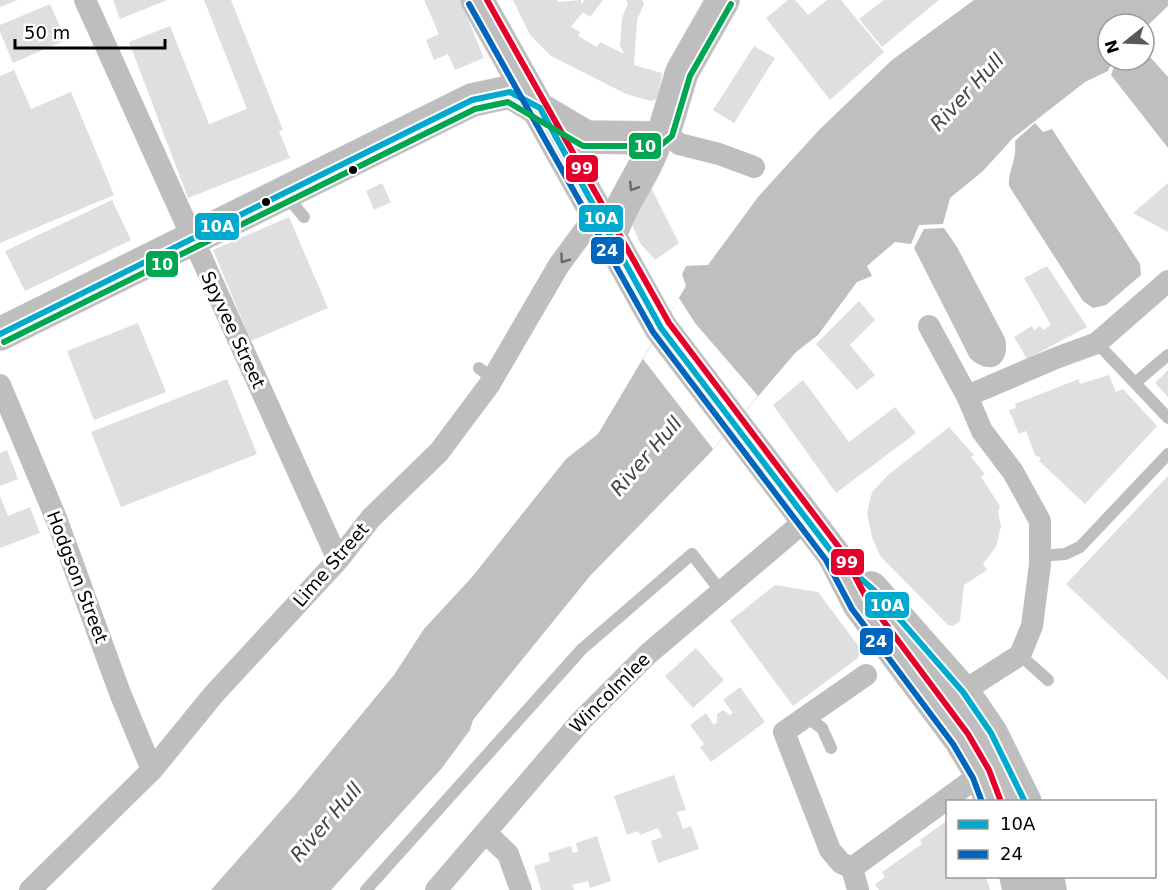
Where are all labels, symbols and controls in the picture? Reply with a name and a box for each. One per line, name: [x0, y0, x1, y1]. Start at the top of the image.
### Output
scale bar: [15, 12, 165, 50]
north arrow: [1096, 12, 1156, 72]
text: 50 m: [24, 22, 70, 43]
text: N: [1101, 37, 1123, 56]
water label: River Hull: [925, 48, 1009, 136]
line badge: 10: [628, 132, 662, 160]
text: 10: [634, 137, 656, 156]
line badge: 99: [565, 154, 599, 183]
text: 99: [571, 159, 593, 178]
unlabelled marker: [347, 164, 359, 176]
one-way arrow: [629, 180, 640, 191]
unlabelled marker: [260, 196, 272, 208]
line badge: 10A: [578, 204, 624, 233]
text: 10A: [584, 209, 619, 228]
line badge: 10A: [194, 212, 240, 241]
text: 10A: [200, 217, 235, 236]
line badge: 24: [590, 236, 625, 265]
text: 24: [596, 241, 618, 260]
line badge: 10: [145, 250, 179, 278]
one-way arrow: [560, 253, 571, 264]
text: 10: [151, 255, 173, 274]
street label: Spyvee Street: [197, 268, 270, 392]
water label: River Hull: [605, 411, 687, 500]
street label: Hodgson Street: [43, 508, 112, 646]
street label: Lime Street: [289, 519, 373, 611]
line badge: 99: [830, 548, 865, 576]
text: 99: [836, 553, 858, 572]
line badge: 10A: [864, 591, 910, 619]
text: 10A: [870, 596, 905, 615]
line badge: 24: [859, 627, 894, 656]
text: 24: [865, 632, 887, 651]
street label: Wincolmlee: [565, 648, 654, 737]
water label: River Hull: [285, 777, 367, 866]
legend: [946, 800, 1156, 878]
text: 10A: [1000, 813, 1036, 834]
text: 24: [1000, 843, 1023, 864]

